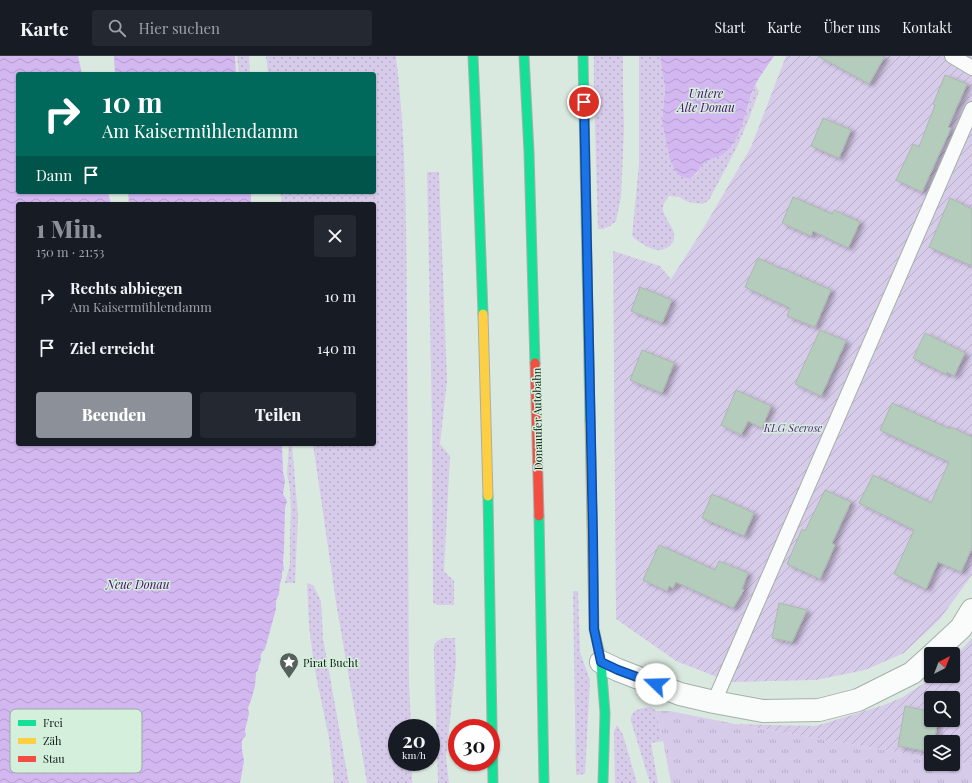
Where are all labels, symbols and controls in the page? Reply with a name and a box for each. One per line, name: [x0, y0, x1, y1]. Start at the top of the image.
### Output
search box: [92, 10, 372, 46]
text: Karte: [20, 15, 68, 41]
icon: search: [106, 17, 128, 39]
text: Hier suchen: [138, 18, 220, 38]
text: Start: [714, 18, 745, 37]
text: Karte: [767, 18, 802, 37]
text: Über uns: [824, 18, 880, 37]
text: Kontakt: [902, 18, 952, 37]
text: 10 m: [102, 83, 163, 120]
pin: [567, 85, 601, 119]
water label: Untere Alte Donau: [675, 85, 735, 115]
icon: right: [36, 88, 88, 140]
icon: arrive: [573, 91, 595, 113]
text: Am Kaisermühlendamm: [102, 119, 298, 143]
icon: arrive: [80, 164, 102, 186]
text: Dann: [36, 165, 72, 185]
text: 1 Min.: [36, 212, 103, 244]
button: close: [314, 215, 356, 257]
text: 150 m · 21:53: [36, 243, 104, 260]
text: Rechts abbiegen: [70, 278, 183, 298]
icon: right: [36, 285, 58, 307]
text: 10 m: [324, 286, 356, 306]
text: Am Kaisermühlendamm: [70, 298, 212, 315]
icon: arrive: [36, 337, 58, 359]
text: Ziel erreicht: [70, 338, 155, 358]
text: 140 m: [317, 338, 356, 358]
street label: Donauufer Autobahn: [529, 367, 545, 470]
button: Beenden: [36, 392, 192, 438]
button: Teilen: [200, 392, 356, 438]
park label: KLG Seerose: [763, 420, 823, 435]
water label: Neue Donau: [105, 576, 170, 592]
north arrow: [924, 647, 960, 683]
map controls: [924, 647, 960, 771]
place icon: Pirat Bucht: [278, 651, 300, 679]
place label: Pirat Bucht: [303, 655, 359, 670]
position arrow: [635, 663, 677, 705]
button: search: [924, 691, 960, 727]
legend: [10, 709, 142, 773]
text: Frei: [43, 715, 63, 730]
speed limit sign: 30: [448, 719, 500, 771]
text: 20: [402, 726, 426, 753]
text: Zäh: [43, 733, 62, 748]
button: layers: [924, 735, 960, 771]
text: km/h: [402, 748, 426, 762]
text: Stau: [43, 751, 65, 766]

